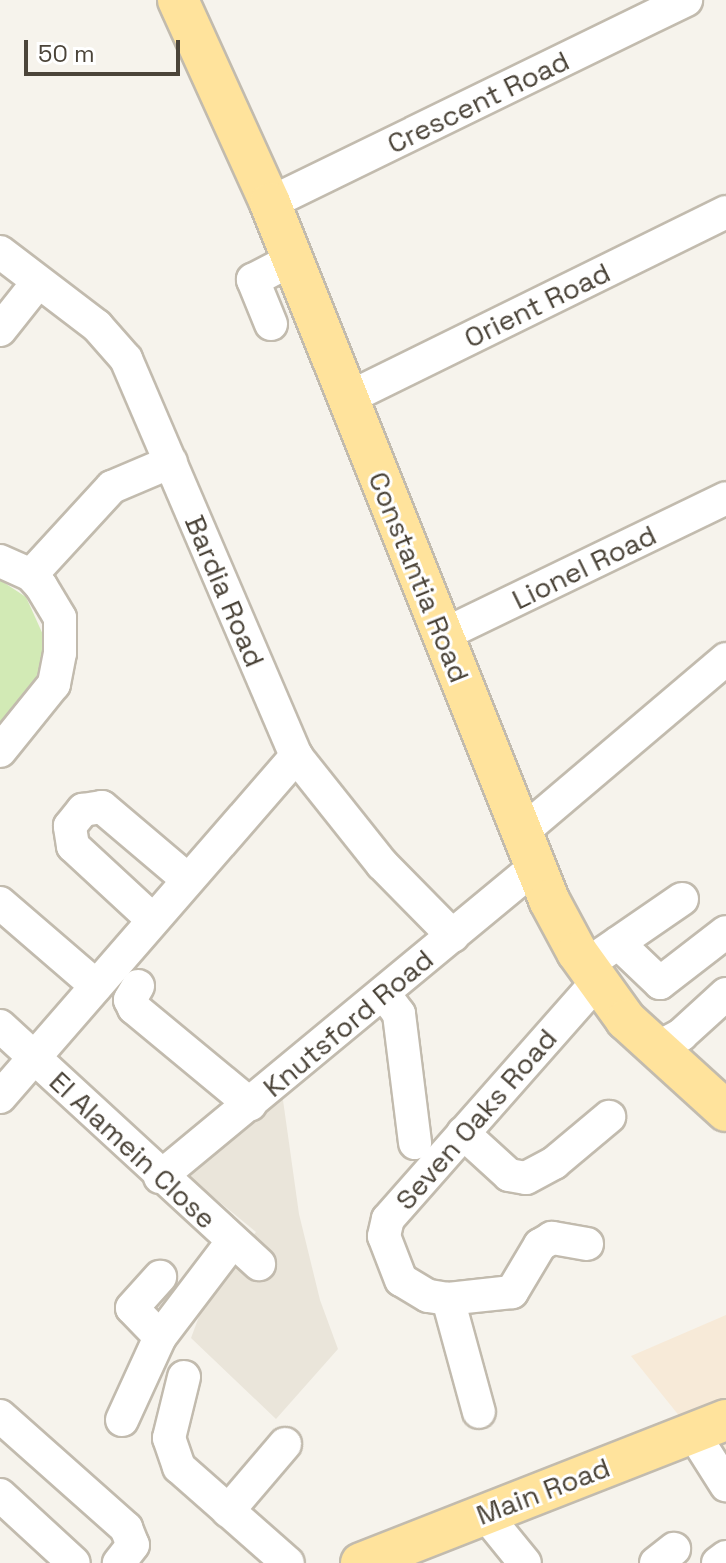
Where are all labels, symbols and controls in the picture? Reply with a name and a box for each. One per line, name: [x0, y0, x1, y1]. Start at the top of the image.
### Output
scale bar: [28, 24, 184, 74]
text: 50 m: [38, 38, 95, 69]
street label: Crescent Road: [382, 43, 574, 161]
street label: Orient Road: [458, 255, 616, 355]
street label: Constantia Road: [361, 467, 477, 687]
street label: Bardia Road: [178, 510, 272, 672]
street label: Lionel Road: [507, 518, 661, 616]
street label: Knutsford Road: [256, 942, 440, 1104]
street label: Seven Oaks Road: [388, 1022, 564, 1216]
street label: El Alamein Close: [43, 1064, 223, 1236]
street label: Main Road: [472, 1450, 614, 1532]

